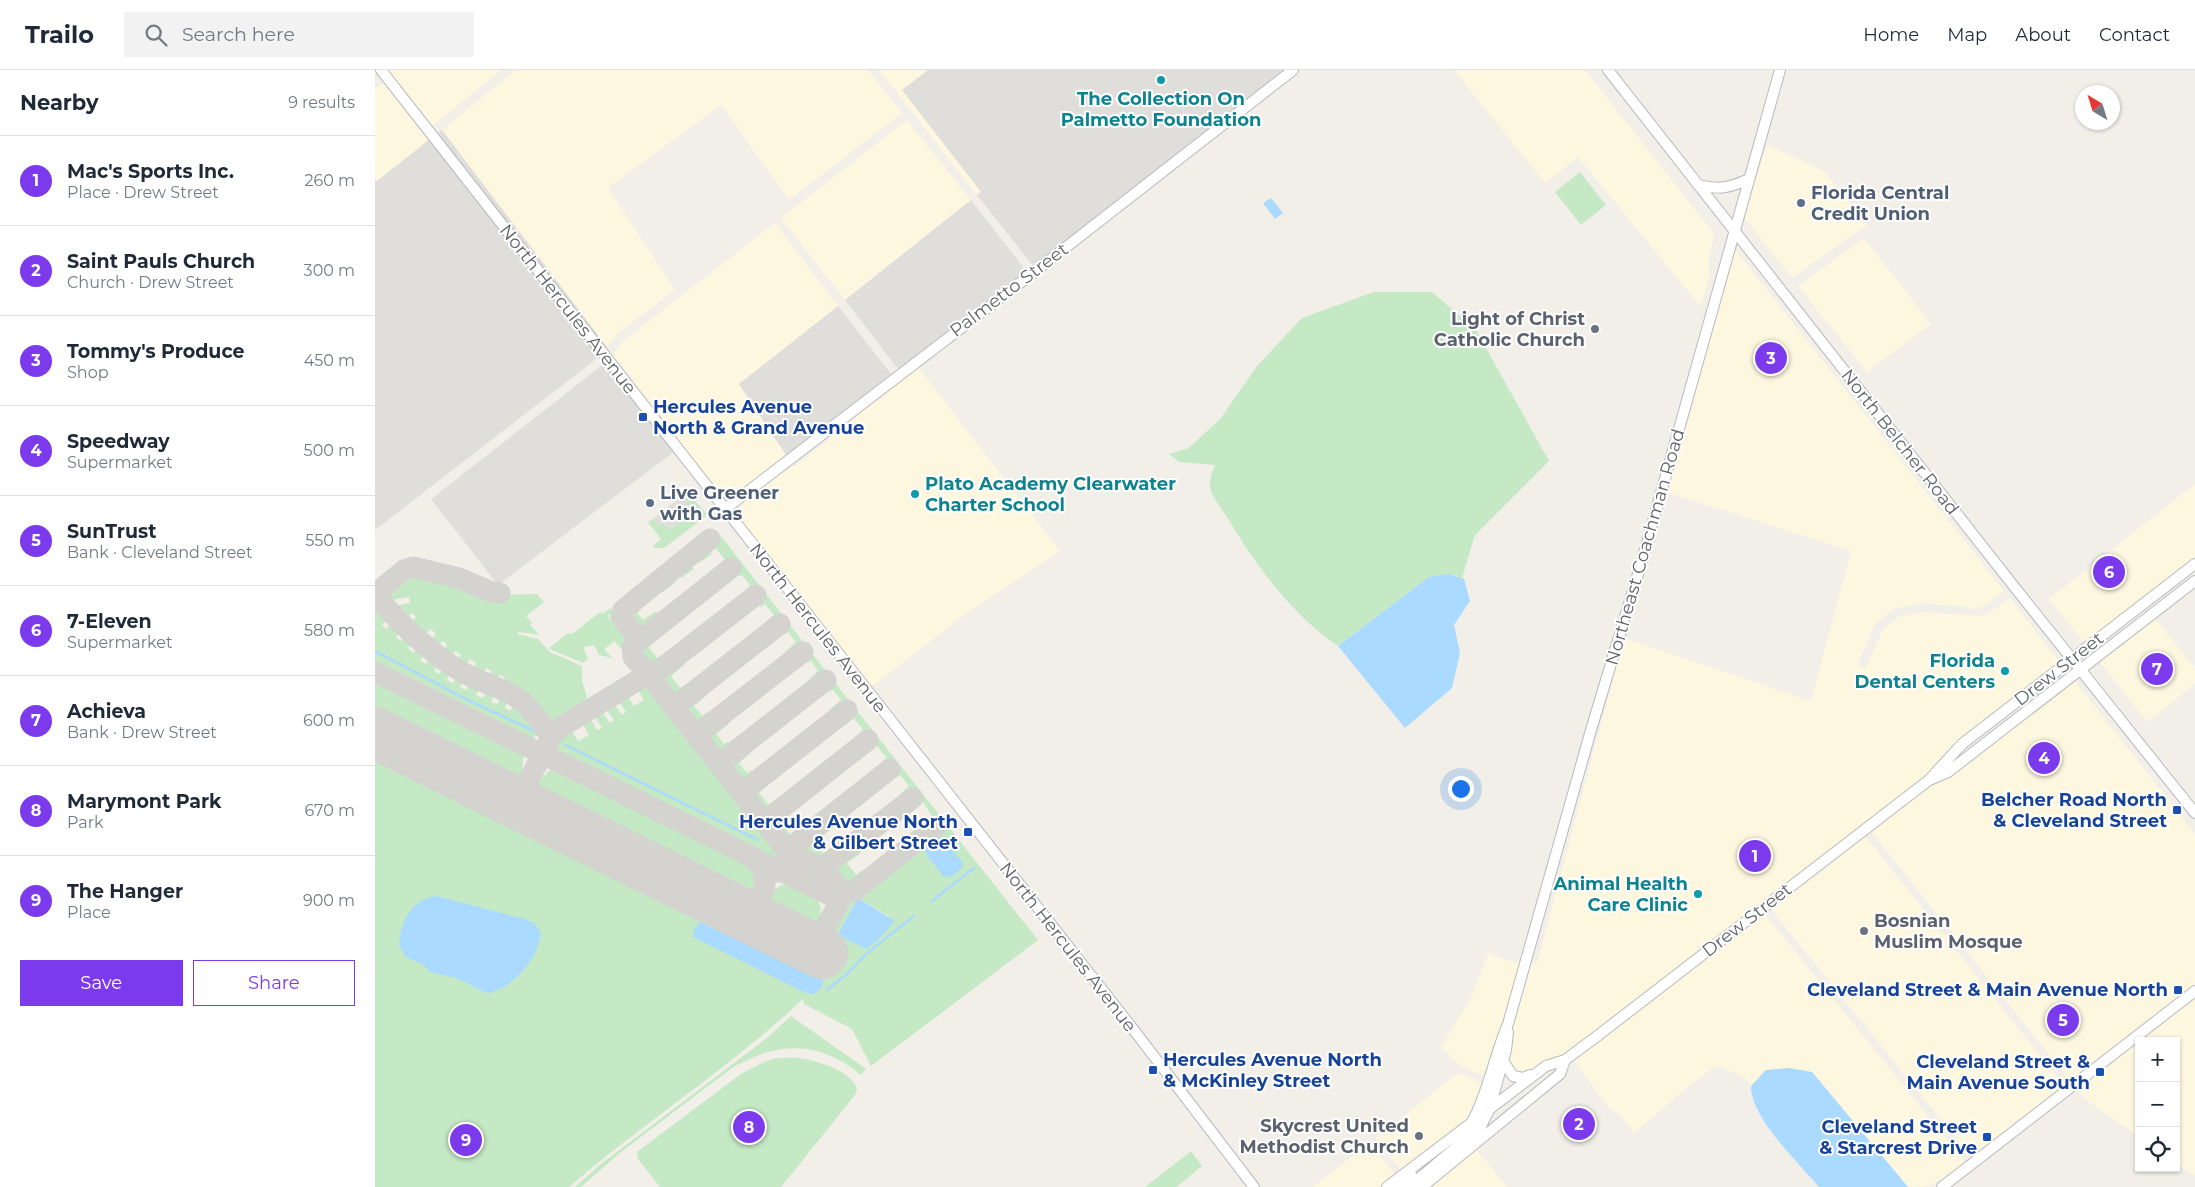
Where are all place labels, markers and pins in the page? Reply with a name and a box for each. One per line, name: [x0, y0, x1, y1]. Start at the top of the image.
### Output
marker: The Collection On Palmetto Foundation: [1155, 74, 1167, 86]
place label: The Collection On Palmetto Foundation: [1061, 88, 1261, 131]
place label: Florida Central Credit Union: [1811, 182, 1949, 225]
marker: Florida Central Credit Union: [1795, 197, 1807, 209]
place label: Light of Christ Catholic Church: [1434, 308, 1585, 351]
marker: Light of Christ Catholic Church: [1589, 323, 1601, 335]
pin: 3: [1755, 339, 1787, 377]
place label: Hercules Avenue North & Grand Avenue: [653, 396, 864, 439]
marker: Hercules Avenue North & Grand Avenue: [637, 411, 649, 423]
place label: Plato Academy Clearwater Charter School: [925, 473, 1176, 516]
place label: Live Greener with Gas: [660, 482, 779, 525]
marker: Plato Academy Clearwater Charter School: [909, 488, 921, 500]
marker: Live Greener with Gas: [644, 497, 656, 509]
pin: 6: [2093, 553, 2125, 591]
place label: Florida Dental Centers: [1855, 650, 1995, 693]
pin: 7: [2141, 650, 2173, 688]
marker: Florida Dental Centers: [1999, 665, 2011, 677]
pin: 4: [2028, 739, 2060, 777]
place label: Belcher Road North & Cleveland Street: [1981, 789, 2167, 832]
marker: Belcher Road North & Cleveland Street: [2171, 804, 2183, 816]
place label: Hercules Avenue North & Gilbert Street: [739, 811, 958, 854]
marker: Hercules Avenue North & Gilbert Street: [962, 826, 974, 838]
pin: 1: [1739, 837, 1771, 875]
place label: Animal Health Care Clinic: [1552, 873, 1688, 916]
marker: Animal Health Care Clinic: [1692, 888, 1704, 900]
place label: Bosnian Muslim Mosque: [1874, 910, 2023, 953]
marker: Bosnian Muslim Mosque: [1858, 925, 1870, 937]
place label: Cleveland Street & Main Avenue North: [1807, 979, 2168, 1001]
marker: Cleveland Street & Main Avenue North: [2172, 984, 2184, 996]
pin: 5: [2047, 1001, 2079, 1039]
place label: Hercules Avenue North & McKinley Street: [1163, 1049, 1382, 1092]
place label: Cleveland Street & Main Avenue South: [1906, 1051, 2090, 1094]
marker: Hercules Avenue North & McKinley Street: [1147, 1064, 1159, 1076]
marker: Cleveland Street & Main Avenue South: [2094, 1066, 2106, 1078]
pin: 2: [1563, 1105, 1595, 1143]
pin: 8: [733, 1108, 765, 1146]
place label: Skycrest United Methodist Church: [1240, 1115, 1409, 1158]
place label: Cleveland Street & Starcrest Drive: [1819, 1116, 1977, 1159]
pin: 9: [450, 1121, 482, 1159]
marker: Skycrest United Methodist Church: [1413, 1130, 1425, 1142]
marker: Cleveland Street & Starcrest Drive: [1981, 1131, 1993, 1143]

